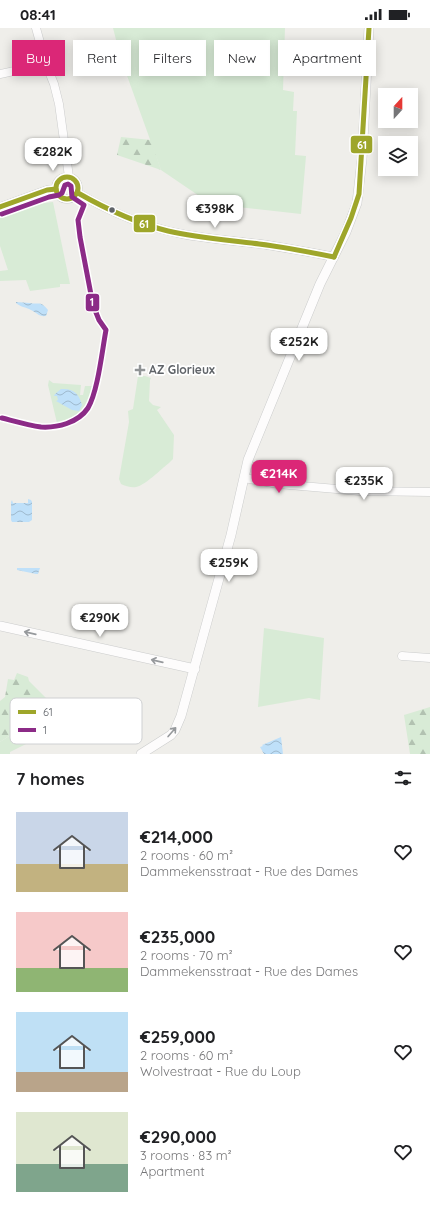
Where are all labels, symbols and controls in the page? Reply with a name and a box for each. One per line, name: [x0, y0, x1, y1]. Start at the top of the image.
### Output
text: 08:41: [20, 5, 56, 24]
chip: Buy: [12, 40, 65, 76]
chip: Rent: [73, 40, 131, 76]
chip: Filters: [139, 40, 206, 76]
chip: New: [214, 40, 270, 76]
chip: Apartment: [278, 40, 376, 76]
north arrow: [378, 88, 418, 128]
map controls: [378, 88, 418, 176]
line badge: 61: [350, 135, 373, 154]
button: layers: [378, 136, 418, 176]
pin: €282K: [25, 138, 81, 172]
text: 61: [357, 138, 367, 152]
text: €282K: [34, 143, 72, 159]
pin: €398K: [187, 195, 243, 229]
text: €398K: [196, 200, 234, 216]
unlabelled marker: [107, 205, 117, 215]
line badge: 61: [133, 214, 156, 233]
text: 61: [139, 217, 149, 231]
line badge: 1: [85, 293, 100, 312]
text: 1: [90, 295, 94, 309]
pin: €252K: [271, 328, 327, 362]
text: €252K: [280, 333, 318, 349]
place label: AZ Glorieux: [149, 362, 215, 377]
marker: AZ Glorieux: [134, 364, 146, 376]
pin: €214K: [251, 460, 307, 494]
text: €214K: [261, 465, 297, 481]
pin: €235K: [336, 467, 392, 501]
text: €235K: [345, 472, 383, 488]
pin: €259K: [201, 549, 257, 583]
text: €259K: [210, 554, 248, 570]
pin: €290K: [72, 604, 128, 638]
text: €290K: [80, 609, 120, 625]
one-way arrow: [24, 628, 37, 636]
one-way arrow: [150, 656, 163, 664]
legend: [10, 698, 142, 744]
text: 61: [43, 705, 53, 719]
text: 1: [43, 723, 47, 737]
one-way arrow: [168, 726, 177, 737]
icon: filters: [392, 767, 414, 789]
text: 7 homes: [16, 768, 85, 789]
text: €214,000: [140, 826, 213, 847]
icon: home: [48, 828, 96, 876]
icon: heart: [392, 841, 414, 863]
text: 2 rooms · 60 m²: [140, 847, 233, 863]
text: Dammekensstraat - Rue des Dames: [140, 863, 358, 879]
text: €235,000: [140, 926, 215, 947]
icon: home: [48, 928, 96, 976]
icon: heart: [392, 941, 414, 963]
text: 2 rooms · 70 m²: [140, 947, 233, 963]
text: Dammekensstraat - Rue des Dames: [140, 963, 358, 979]
text: €259,000: [140, 1026, 215, 1047]
icon: home: [48, 1028, 96, 1076]
icon: heart: [392, 1041, 414, 1063]
text: 2 rooms · 60 m²: [140, 1047, 233, 1063]
text: Wolvestraat - Rue du Loup: [140, 1063, 301, 1079]
text: €290,000: [140, 1126, 216, 1147]
icon: home: [48, 1128, 96, 1176]
icon: heart: [392, 1141, 414, 1163]
text: 3 rooms · 83 m²: [140, 1147, 232, 1163]
text: Apartment: [140, 1163, 205, 1179]

